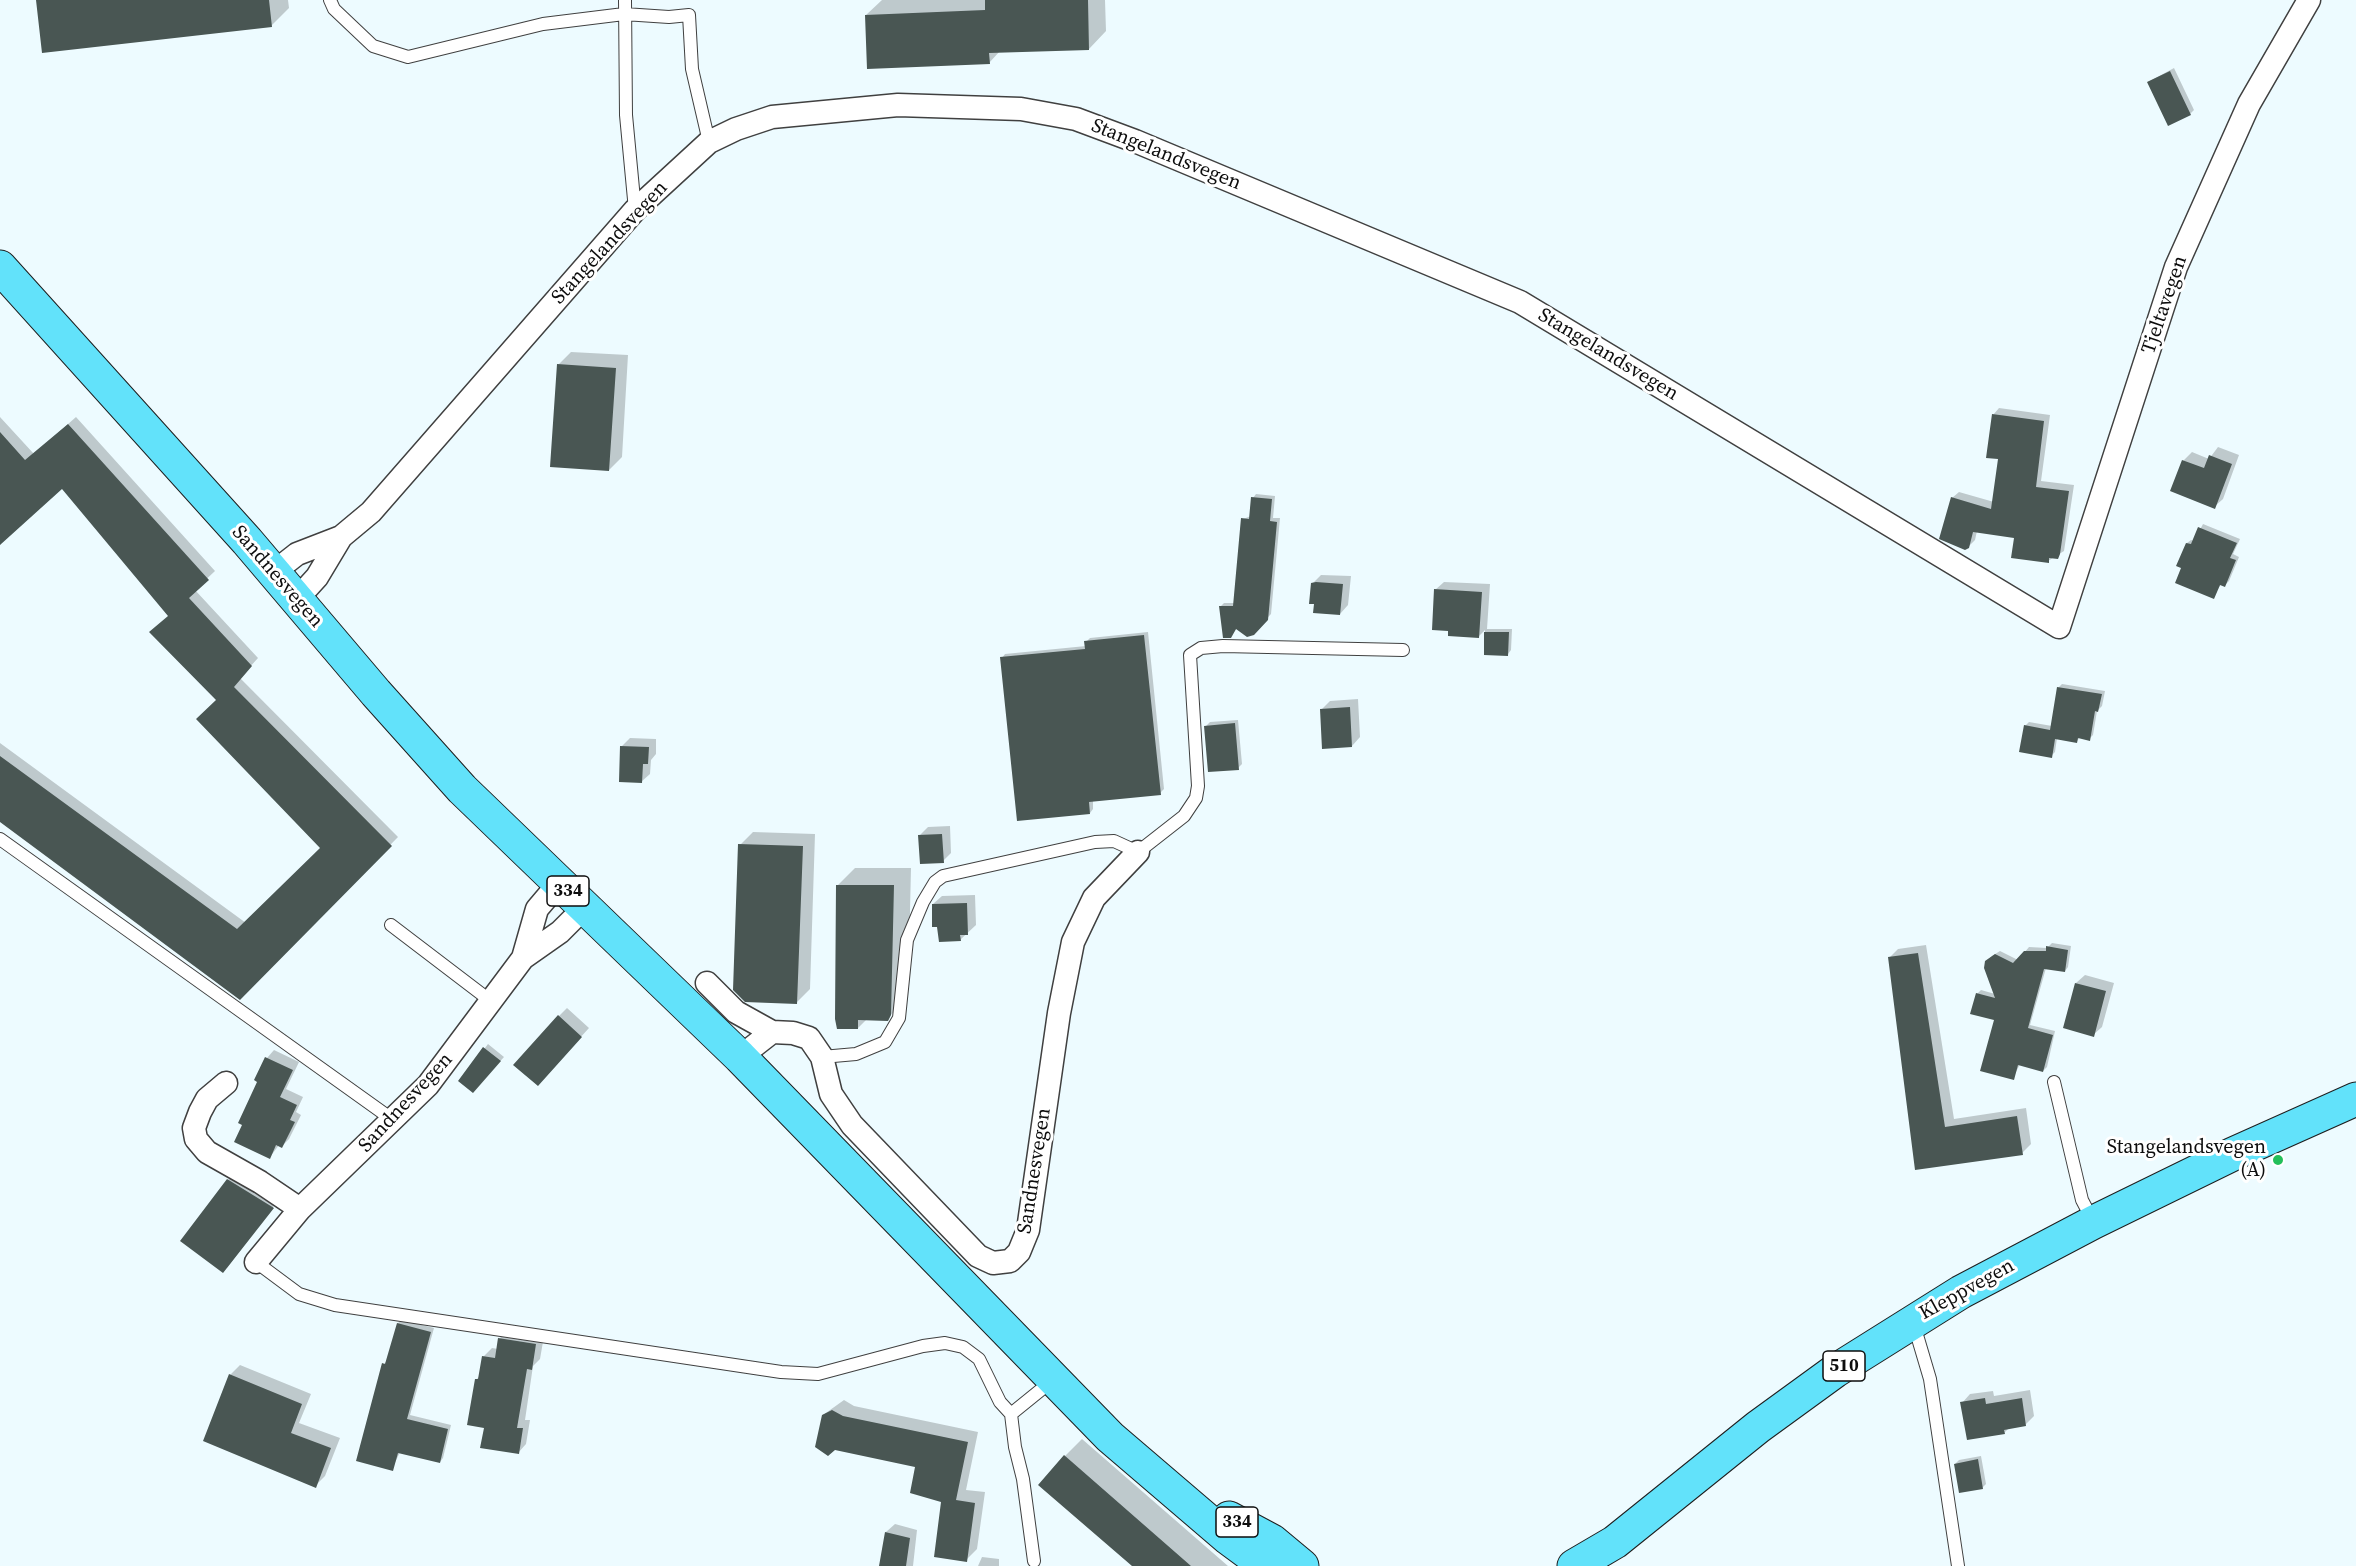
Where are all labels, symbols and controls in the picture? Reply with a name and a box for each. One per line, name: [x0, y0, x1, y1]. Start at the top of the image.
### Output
street label: Stangelandsvegen: [1088, 114, 1244, 196]
street label: Stangelandsvegen: [547, 177, 673, 309]
street label: Tjeltavegen: [2137, 253, 2193, 357]
street label: Stangelandsvegen: [1534, 304, 1682, 406]
street label: Sandnesvegen: [226, 521, 328, 633]
road number: 334: [547, 876, 589, 906]
street label: Sandnesvegen: [354, 1048, 458, 1158]
street label: Sandnesvegen: [1013, 1106, 1057, 1236]
place label: Stangelandsvegen (A): [2107, 1136, 2266, 1183]
marker: Stangelandsvegen (A): [2271, 1153, 2285, 1167]
street label: Kleppvegen: [1915, 1254, 2019, 1326]
road number: 510: [1823, 1351, 1865, 1381]
road number: 334: [1216, 1507, 1258, 1537]

